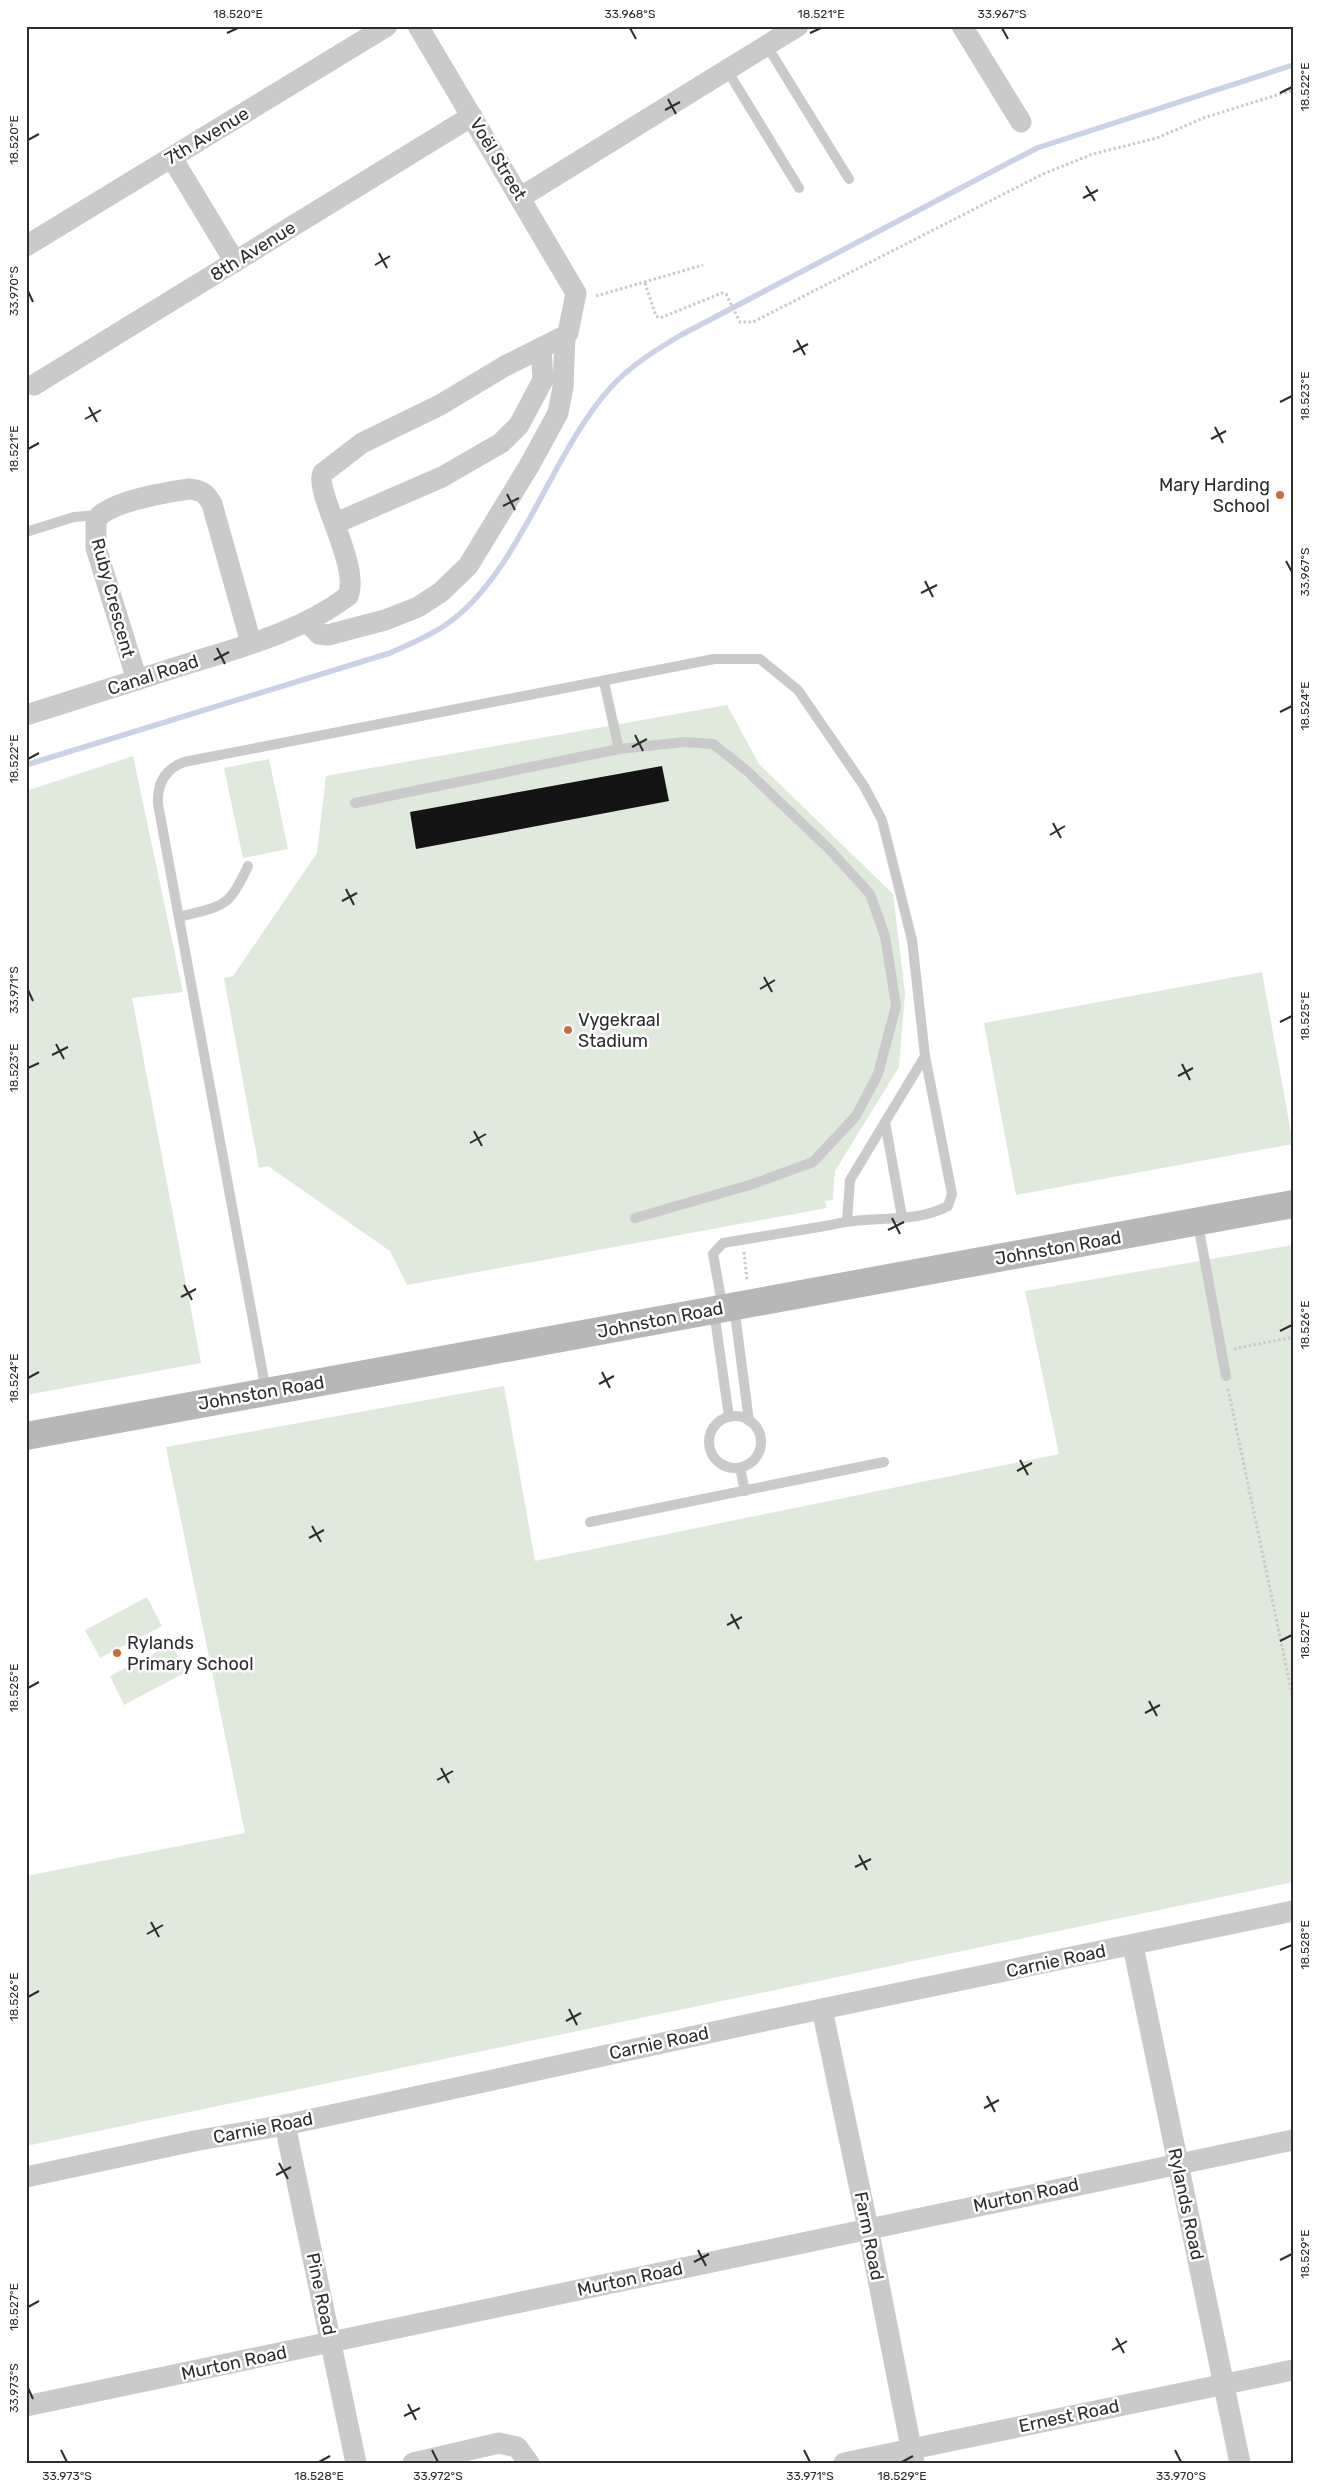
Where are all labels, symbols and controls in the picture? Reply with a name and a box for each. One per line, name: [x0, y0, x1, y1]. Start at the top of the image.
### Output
text: 18.520°E: [213, 7, 263, 21]
text: 33.968°S: [605, 7, 655, 21]
text: 18.521°E: [798, 7, 844, 21]
text: 33.967°S: [977, 7, 1027, 21]
text: 18.522°E: [1298, 63, 1312, 111]
street label: 7th Avenue: [161, 102, 253, 170]
street label: Voël Street: [465, 114, 531, 204]
text: 18.520°E: [7, 115, 21, 165]
street label: 8th Avenue: [206, 216, 300, 286]
text: 33.970°S: [7, 266, 21, 316]
text: 18.523°E: [1298, 372, 1312, 421]
text: 18.521°E: [7, 426, 21, 472]
place label: Mary Harding School: [1159, 474, 1270, 517]
marker: Mary Harding School: [1274, 489, 1286, 501]
street label: Ruby Crescent: [87, 536, 139, 660]
text: 33.967°S: [1298, 547, 1312, 597]
street label: Canal Road: [105, 650, 201, 700]
text: 18.524°E: [1298, 681, 1312, 731]
text: 18.522°E: [7, 735, 21, 783]
text: 33.971°S: [7, 966, 21, 1014]
text: 18.525°E: [1298, 992, 1312, 1040]
place label: Vygekraal Stadium: [578, 1009, 660, 1052]
marker: Vygekraal Stadium: [562, 1024, 574, 1036]
text: 18.523°E: [7, 1044, 21, 1093]
street label: Johnston Road: [993, 1226, 1123, 1270]
street label: Johnston Road: [595, 1297, 725, 1343]
text: 18.526°E: [1298, 1300, 1312, 1350]
text: 18.524°E: [7, 1353, 21, 1403]
street label: Johnston Road: [196, 1371, 326, 1415]
text: 18.527°E: [1298, 1611, 1312, 1659]
place label: Rylands Primary School: [127, 1632, 254, 1675]
marker: Rylands Primary School: [111, 1647, 123, 1659]
text: 18.525°E: [7, 1664, 21, 1712]
text: 18.528°E: [1298, 1920, 1312, 1970]
street label: Carnie Road: [1004, 1940, 1108, 1982]
text: 18.526°E: [7, 1972, 21, 2022]
street label: Carnie Road: [607, 2022, 711, 2064]
street label: Carnie Road: [211, 2108, 315, 2148]
street label: Rylands Road: [1163, 2146, 1209, 2262]
street label: Murton Road: [971, 2173, 1081, 2217]
street label: Farm Road: [850, 2190, 888, 2282]
text: 18.529°E: [1298, 2230, 1312, 2278]
street label: Pine Road: [302, 2251, 340, 2337]
street label: Murton Road: [575, 2257, 685, 2301]
text: 18.527°E: [7, 2283, 21, 2331]
street label: Murton Road: [179, 2341, 289, 2385]
text: 33.973°S: [7, 2363, 21, 2413]
street label: Ernest Road: [1017, 2395, 1121, 2437]
text: 33.973°S: [42, 2469, 92, 2483]
text: 18.528°E: [294, 2469, 344, 2483]
text: 33.972°S: [413, 2469, 463, 2483]
text: 33.971°S: [786, 2469, 834, 2483]
text: 18.529°E: [878, 2469, 926, 2483]
text: 33.970°S: [1156, 2469, 1206, 2483]

